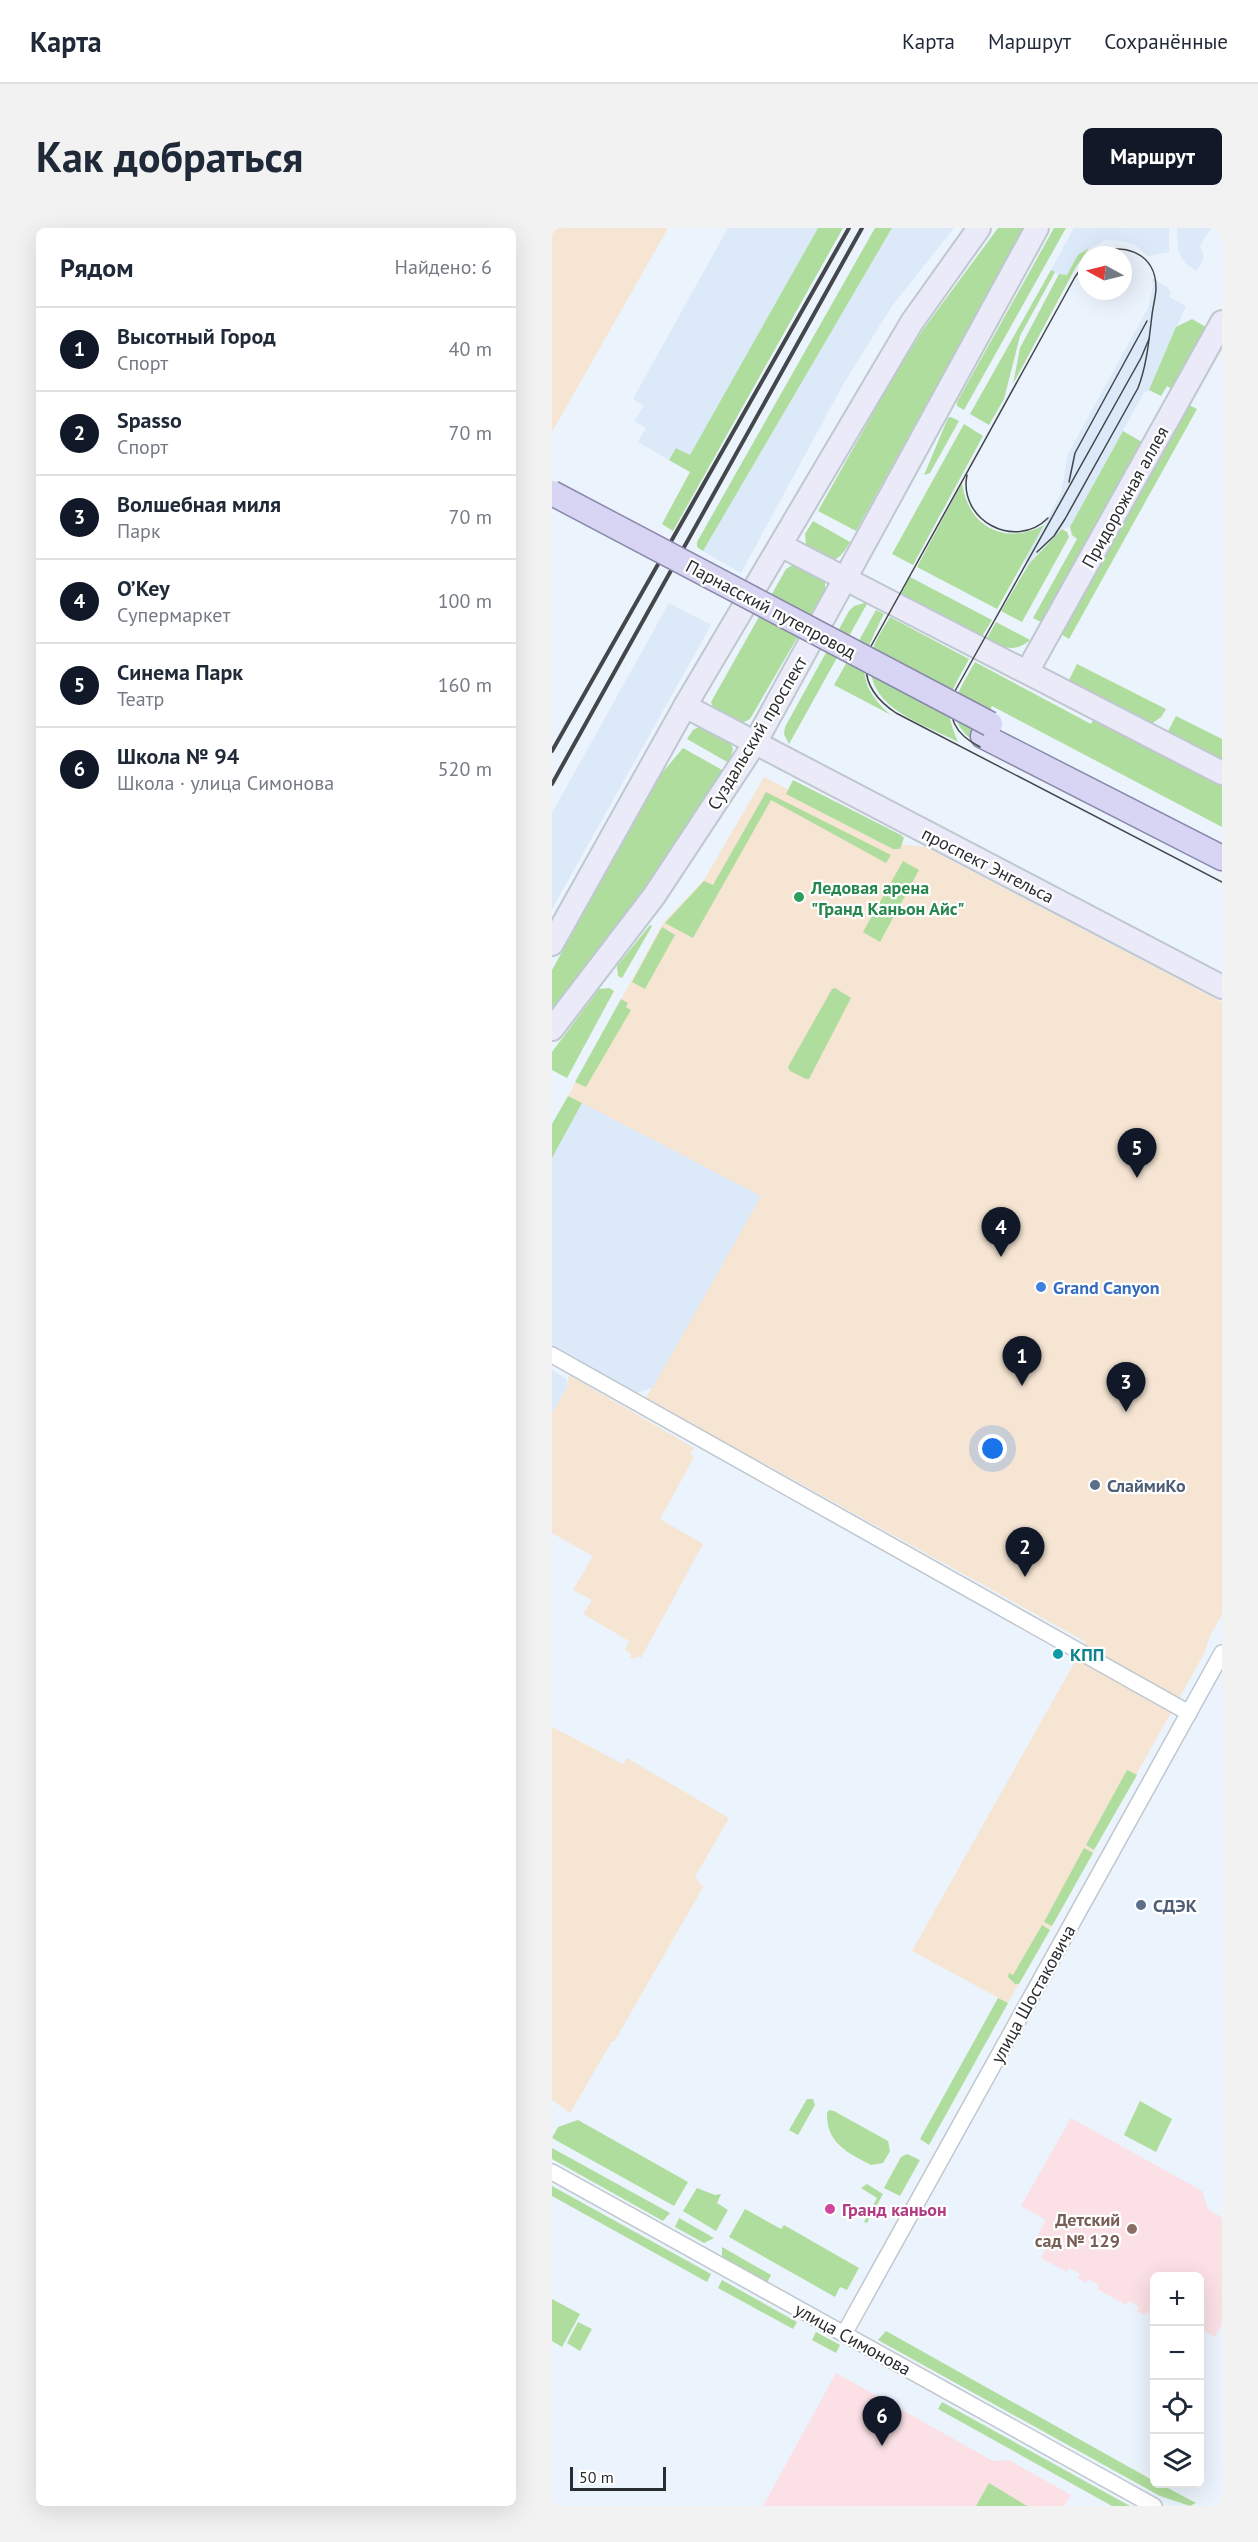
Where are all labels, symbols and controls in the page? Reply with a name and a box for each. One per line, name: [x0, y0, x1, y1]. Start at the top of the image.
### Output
text: Карта: [30, 23, 102, 60]
text: Карта: [902, 28, 955, 55]
text: Маршрут: [988, 28, 1071, 55]
text: Сохранённые: [1104, 28, 1228, 55]
button: Маршрут: [1083, 128, 1222, 185]
text: Как добраться: [36, 129, 303, 184]
north arrow: [1078, 246, 1132, 300]
text: Рядом: [60, 251, 134, 284]
text: Найдено: 6: [395, 254, 492, 280]
text: Высотный Город: [117, 322, 276, 350]
text: 1: [74, 336, 85, 362]
text: 40 m: [449, 336, 492, 362]
text: Спорт: [117, 350, 168, 376]
text: Spasso: [117, 406, 182, 434]
text: 2: [74, 420, 85, 446]
text: 70 m: [449, 420, 492, 446]
street label: Придорожная аллея: [1076, 422, 1174, 572]
text: Спорт: [117, 434, 168, 460]
text: Волшебная миля: [117, 490, 281, 518]
text: 3: [74, 504, 85, 530]
text: 70 m: [449, 504, 492, 530]
text: Парк: [117, 518, 160, 544]
street label: Парнасский путепровод: [682, 554, 860, 664]
text: O’Key: [117, 574, 170, 602]
text: 4: [74, 588, 85, 614]
text: 100 m: [438, 588, 492, 614]
text: Супермаркет: [117, 602, 230, 628]
street label: Суздальский проспект: [702, 651, 812, 814]
text: Синема Парк: [117, 658, 243, 686]
text: 5: [74, 672, 85, 698]
text: 160 m: [438, 672, 492, 698]
text: Театр: [117, 686, 164, 712]
text: Школа № 94: [117, 742, 239, 770]
text: 6: [74, 756, 85, 782]
text: 520 m: [438, 756, 492, 782]
text: Школа · улица Симонова: [117, 770, 334, 796]
street label: проспект Энгельса: [918, 822, 1058, 908]
place label: Ледовая арена "Гранд Каньон Айс": [810, 876, 964, 920]
marker: Ледовая арена "Гранд Каньон Айс": [792, 890, 806, 904]
pin: 5: [1118, 1128, 1156, 1178]
pin: 4: [982, 1208, 1020, 1257]
place label: Grand Canyon: [1053, 1276, 1160, 1299]
marker: Grand Canyon: [1034, 1280, 1048, 1294]
pin: 1: [1002, 1336, 1042, 1386]
pin: 3: [1106, 1362, 1146, 1412]
your location: [978, 1434, 1007, 1463]
place label: СлаймиКо: [1107, 1474, 1186, 1497]
marker: СлаймиКо: [1088, 1478, 1102, 1492]
pin: 2: [1006, 1528, 1044, 1577]
place label: КПП: [1070, 1643, 1104, 1666]
marker: КПП: [1051, 1647, 1065, 1661]
place label: СДЭК: [1153, 1894, 1197, 1917]
marker: СДЭК: [1134, 1898, 1148, 1912]
street label: улица Шостаковича: [985, 1921, 1081, 2067]
place label: Гранд каньон: [842, 2198, 947, 2221]
marker: Гранд каньон: [823, 2202, 837, 2216]
place label: Детский сад № 129: [1035, 2208, 1120, 2252]
marker: Детский сад № 129: [1125, 2222, 1139, 2236]
map controls: [1150, 2272, 1204, 2488]
button: +: [1150, 2272, 1204, 2326]
street label: улица Симонова: [791, 2298, 915, 2380]
button: −: [1150, 2326, 1204, 2380]
button: locate: [1150, 2380, 1204, 2434]
pin: 6: [862, 2396, 902, 2446]
button: layers: [1150, 2434, 1204, 2488]
scale bar: [570, 2464, 666, 2492]
text: 50 m: [579, 2467, 614, 2487]

